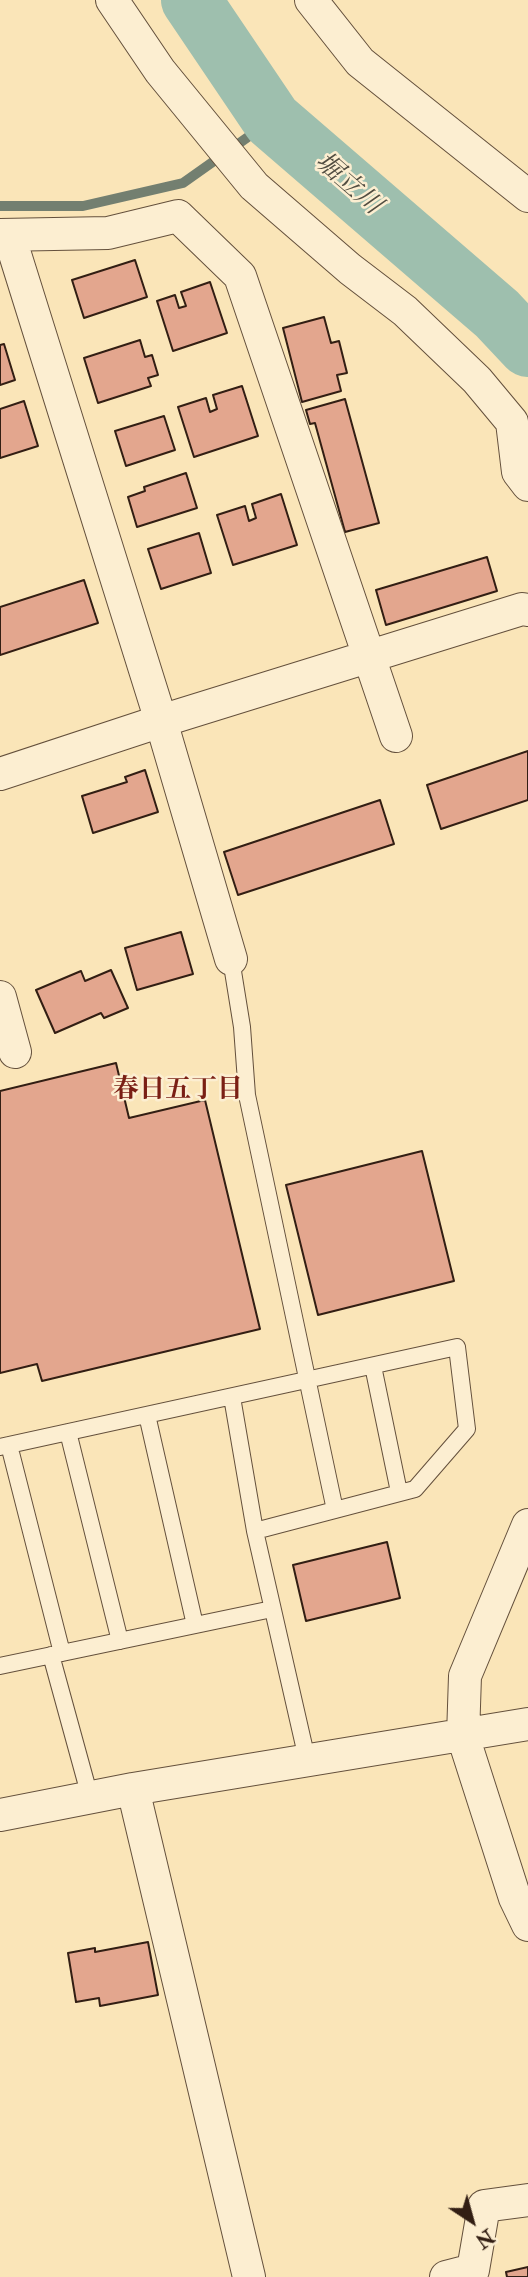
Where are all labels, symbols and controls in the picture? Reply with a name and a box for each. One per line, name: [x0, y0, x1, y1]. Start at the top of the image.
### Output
water label: 堀立川: [307, 148, 387, 222]
district label: 春日五丁目: [113, 1075, 243, 1107]
north arrow: [437, 2186, 507, 2256]
text: N: [470, 2223, 498, 2253]

